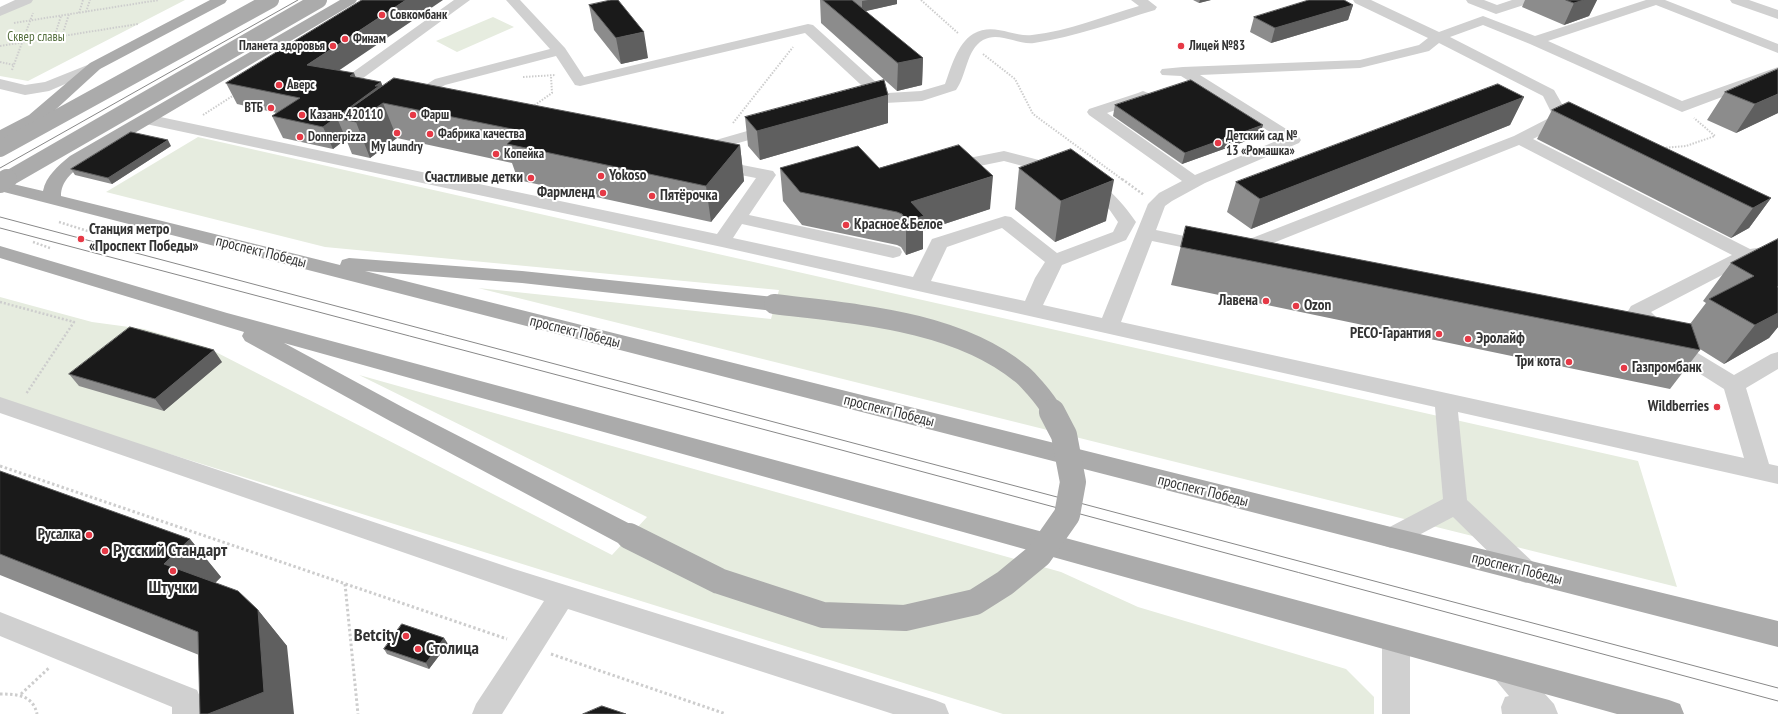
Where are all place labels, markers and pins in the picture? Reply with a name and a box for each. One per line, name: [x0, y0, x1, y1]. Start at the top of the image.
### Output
place label: Совкомбанк: [390, 7, 447, 23]
marker: Совкомбанк: [377, 10, 387, 20]
place label: Финам: [353, 31, 386, 47]
marker: Финам: [340, 34, 350, 44]
place label: Планета здоровья: [239, 38, 325, 54]
place label: Лицей №83: [1189, 38, 1245, 54]
marker: Планета здоровья: [328, 41, 338, 51]
marker: Лицей №83: [1176, 41, 1186, 51]
place label: Аверс: [287, 77, 315, 93]
marker: Аверс: [274, 80, 284, 90]
place label: ВТБ: [244, 100, 263, 116]
marker: ВТБ: [266, 103, 276, 113]
place label: Казань 420110: [310, 107, 383, 123]
place label: Фарш: [421, 107, 449, 123]
marker: Казань 420110: [297, 110, 307, 120]
marker: Фарш: [408, 110, 418, 120]
place label: Фабрика качества: [438, 126, 524, 142]
marker: My laundry: [392, 128, 402, 138]
place label: Детский сад № 13 «Ромашка»: [1226, 128, 1297, 159]
place label: Donnerpizza: [308, 129, 366, 145]
marker: Фабрика качества: [425, 129, 435, 139]
marker: Donnerpizza: [295, 132, 305, 142]
marker: Детский сад № 13 «Ромашка»: [1213, 138, 1223, 148]
place label: My laundry: [371, 139, 423, 155]
place label: Копейка: [504, 146, 544, 162]
marker: Копейка: [491, 149, 501, 159]
place label: Yokoso: [609, 167, 646, 185]
place label: Счастливые детки: [425, 169, 523, 187]
marker: Yokoso: [596, 171, 606, 181]
marker: Счастливые детки: [526, 173, 536, 183]
place label: Фармленд: [537, 184, 595, 202]
place label: Пятёрочка: [660, 187, 718, 205]
marker: Фармленд: [598, 188, 608, 198]
marker: Пятёрочка: [647, 191, 657, 201]
place label: Красное&Белое: [854, 216, 943, 234]
marker: Красное&Белое: [841, 220, 851, 230]
place label: Станция метро «Проспект Победы»: [89, 221, 199, 256]
marker: Станция метро «Проспект Победы»: [76, 234, 86, 244]
place label: Лавена: [1219, 292, 1258, 310]
marker: Лавена: [1261, 296, 1271, 306]
place label: Ozon: [1304, 297, 1331, 315]
marker: Ozon: [1291, 301, 1301, 311]
place label: РЕСО-Гарантия: [1350, 325, 1431, 343]
marker: РЕСО-Гарантия: [1434, 329, 1444, 339]
place label: Эролайф: [1476, 330, 1525, 348]
marker: Эролайф: [1463, 334, 1473, 344]
place label: Три кота: [1515, 353, 1561, 371]
marker: Три кота: [1564, 357, 1574, 367]
place label: Газпромбанк: [1632, 359, 1702, 377]
marker: Газпромбанк: [1619, 363, 1629, 373]
place label: Wildberries: [1648, 398, 1709, 416]
marker: Wildberries: [1712, 402, 1722, 412]
place label: Русалка: [38, 526, 81, 544]
marker: Русалка: [84, 530, 94, 540]
place label: Русский Стандарт: [113, 540, 227, 562]
marker: Русский Стандарт: [100, 546, 110, 556]
marker: Штучки: [168, 566, 178, 576]
place label: Штучки: [149, 577, 197, 599]
place label: Betcity: [354, 625, 398, 647]
marker: Betcity: [401, 631, 411, 641]
place label: Столица: [426, 638, 479, 660]
marker: Столица: [413, 644, 423, 654]

